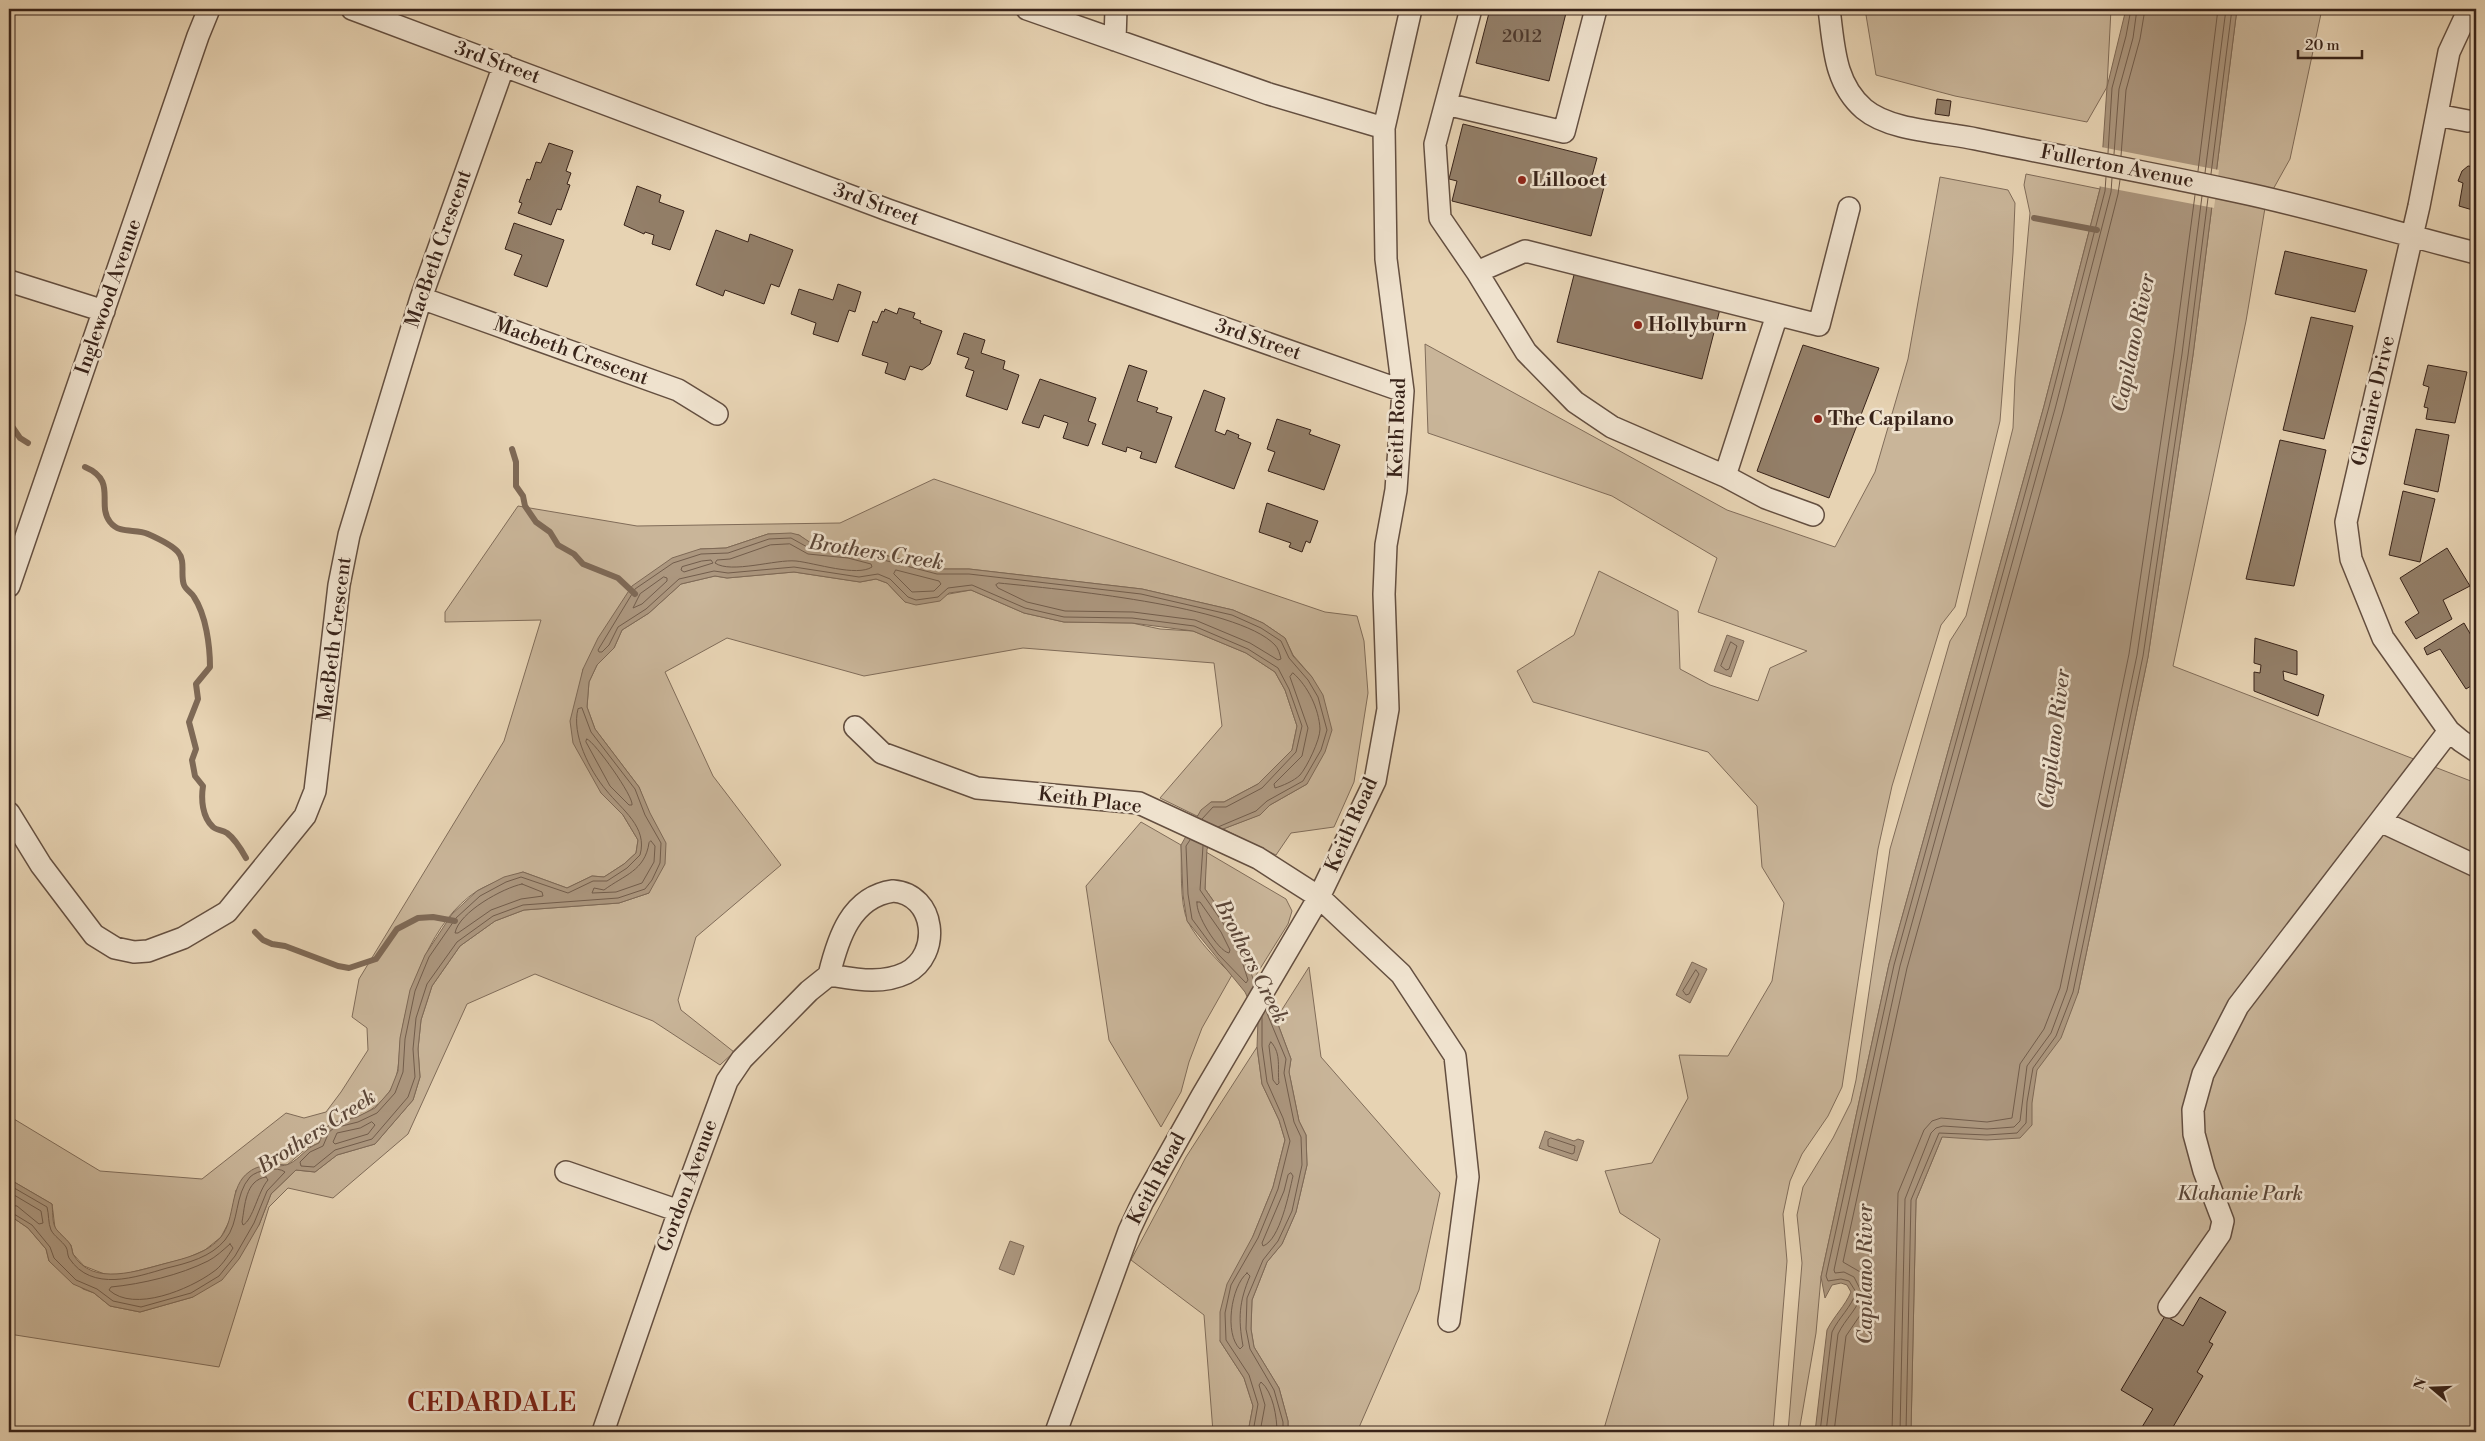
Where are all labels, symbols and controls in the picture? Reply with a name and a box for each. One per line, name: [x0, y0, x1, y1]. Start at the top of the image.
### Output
house number: 2012: [1502, 25, 1542, 48]
scale bar: [2298, 28, 2361, 60]
street label: 3rd Street: [451, 36, 543, 90]
text: 20 m: [2305, 36, 2340, 55]
street label: Fullerton Avenue: [2038, 140, 2196, 194]
street label: MacBeth Crescent: [400, 167, 478, 331]
place label: Lillooet: [1532, 168, 1607, 193]
marker: Lillooet: [1516, 174, 1528, 186]
street label: 3rd Street: [830, 178, 922, 232]
street label: Inglewood Avenue: [71, 216, 147, 378]
water label: Capilano River: [2107, 270, 2162, 415]
street label: Macbeth Crescent: [490, 312, 652, 392]
place label: Hollyburn: [1648, 313, 1747, 338]
street label: 3rd Street: [1212, 314, 1304, 366]
marker: Hollyburn: [1632, 319, 1644, 331]
street label: Glenaire Drive: [2347, 333, 2401, 469]
street label: Keith Road: [1384, 377, 1412, 479]
place label: The Capilano: [1828, 407, 1954, 432]
marker: The Capilano: [1812, 413, 1824, 425]
water label: Brothers Creek: [806, 529, 945, 576]
street label: MacBeth Crescent: [312, 555, 358, 723]
water label: Capilano River: [2034, 666, 2077, 810]
street label: Keith Road: [1320, 773, 1384, 876]
street label: Keith Place: [1037, 782, 1143, 820]
water label: Brothers Creek: [1208, 895, 1293, 1029]
water label: Brothers Creek: [252, 1084, 381, 1180]
street label: Gordon Avenue: [652, 1116, 724, 1256]
street label: Keith Road: [1122, 1128, 1192, 1229]
park label: Klahanie Park: [2177, 1182, 2303, 1207]
water label: Capilano River: [1853, 1202, 1879, 1344]
north arrow: [2408, 1364, 2458, 1414]
text: N: [2410, 1376, 2431, 1392]
district label: CEDARDALE: [407, 1388, 577, 1419]

